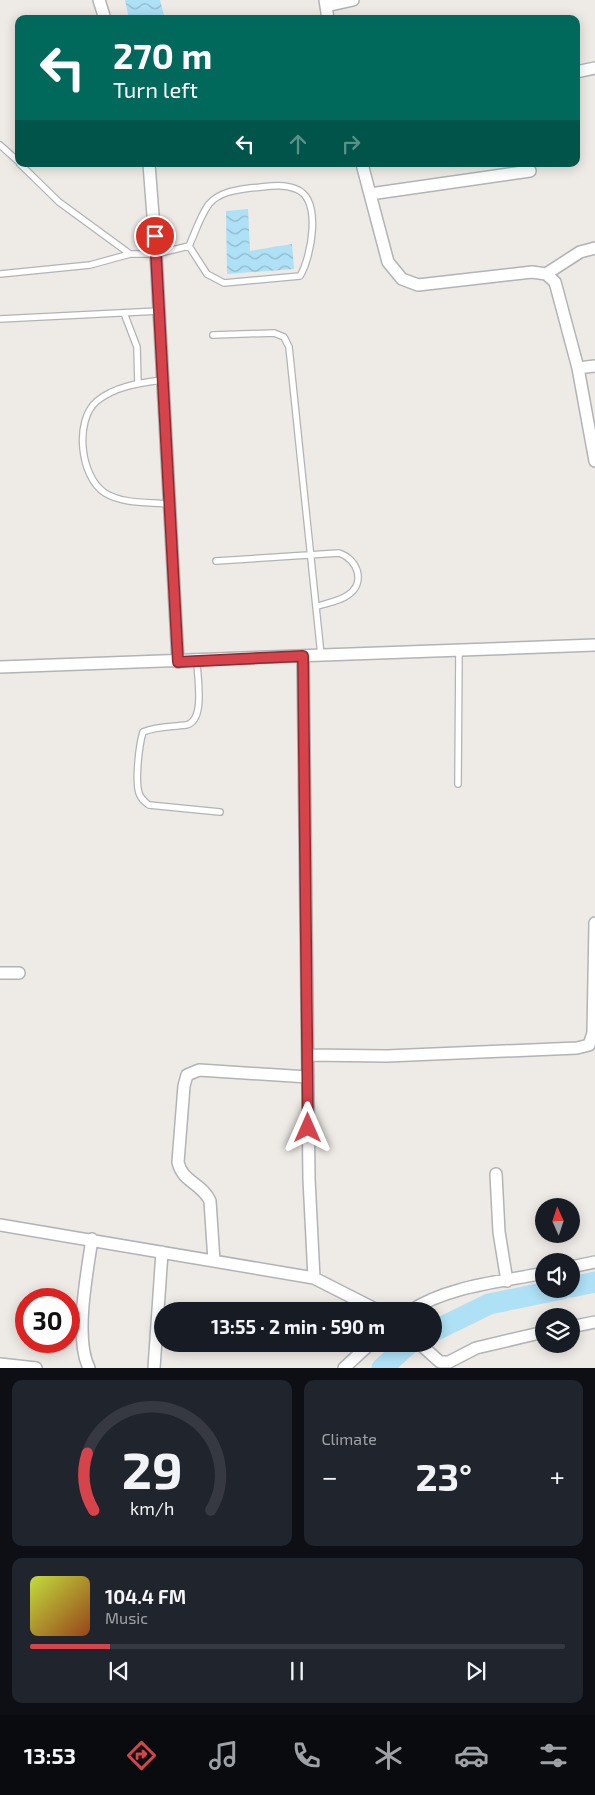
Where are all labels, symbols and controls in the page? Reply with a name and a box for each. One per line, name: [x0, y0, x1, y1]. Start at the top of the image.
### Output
text: 270 m: [113, 34, 212, 76]
icon: left: [30, 35, 95, 100]
text: Turn left: [113, 76, 198, 102]
icon: left: [231, 130, 259, 158]
icon: ahead: [284, 130, 312, 158]
icon: right: [337, 130, 365, 158]
pin: [134, 215, 176, 257]
icon: arrive: [141, 222, 169, 250]
position arrow: [281, 1101, 333, 1153]
north arrow: [535, 1198, 580, 1242]
map controls: [535, 1198, 580, 1353]
button: sound: [535, 1253, 580, 1298]
speed limit sign: 30: [15, 1288, 80, 1353]
button: layers: [535, 1308, 580, 1353]
text: 13:55 · 2 min · 590 m: [211, 1315, 385, 1338]
text: Climate: [322, 1429, 377, 1448]
text: 29: [121, 1437, 182, 1499]
text: 23°: [415, 1453, 472, 1499]
text: −: [322, 1459, 338, 1493]
text: +: [550, 1459, 565, 1493]
text: km/h: [130, 1497, 174, 1519]
text: 104.4 FM: [105, 1585, 186, 1608]
text: Music: [105, 1608, 148, 1627]
icon: previous: [105, 1657, 133, 1685]
icon: pause: [283, 1657, 311, 1685]
icon: next: [462, 1657, 490, 1685]
icon: directions: [124, 1738, 159, 1773]
icon: music: [206, 1738, 241, 1773]
icon: phone: [289, 1738, 324, 1773]
icon: climate: [371, 1738, 406, 1773]
icon: car: [454, 1738, 489, 1773]
icon: filters: [536, 1738, 571, 1773]
text: 13:53: [24, 1742, 76, 1768]

